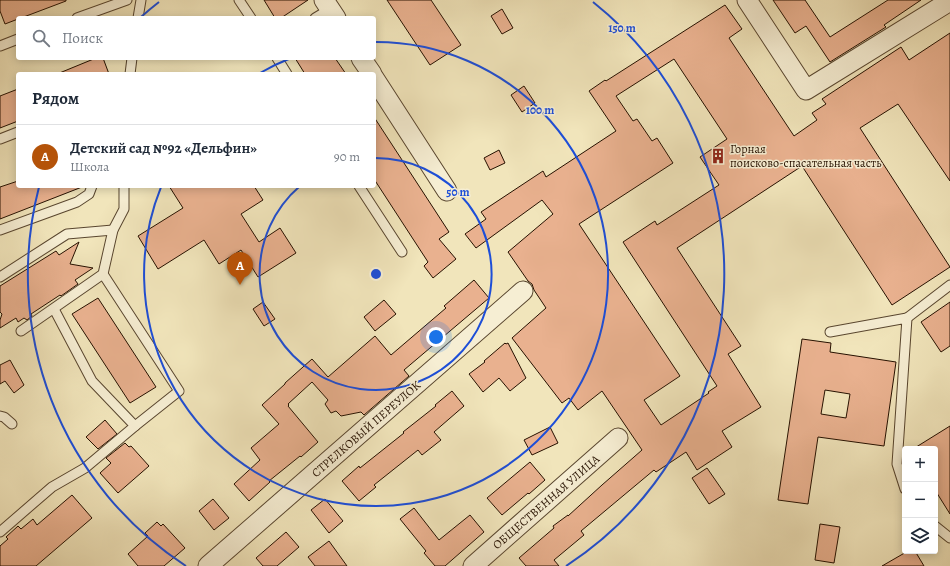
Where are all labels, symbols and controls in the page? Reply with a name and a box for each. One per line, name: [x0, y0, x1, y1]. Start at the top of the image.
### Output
search box: [16, 16, 376, 60]
text: 150 m: [608, 20, 636, 36]
icon: search: [30, 27, 52, 49]
text: Поиск: [62, 28, 103, 48]
text: Рядом: [32, 87, 79, 110]
text: 100 m: [526, 102, 554, 118]
text: Детский сад №92 «Дельфин»: [70, 138, 257, 158]
place label: Горная поисково-спасательная часть: [730, 141, 882, 171]
building icon: Горная поисково-спасательная часть: [709, 147, 727, 165]
text: A: [41, 148, 49, 165]
text: 90 m: [334, 148, 360, 165]
text: Школа: [70, 158, 109, 175]
text: 50 m: [446, 184, 470, 200]
pin: A: [227, 252, 253, 285]
centre of rings: [369, 267, 383, 281]
your location: [426, 327, 446, 347]
street label: СТРЕЛКОВЫЙ ПЕРЕУЛОК: [308, 377, 424, 481]
map controls: [902, 446, 938, 554]
button: +: [902, 446, 938, 482]
street label: ОБЩЕСТВЕННАЯ УЛИЦА: [489, 450, 604, 553]
button: −: [902, 482, 938, 518]
button: layers: [902, 518, 938, 554]

